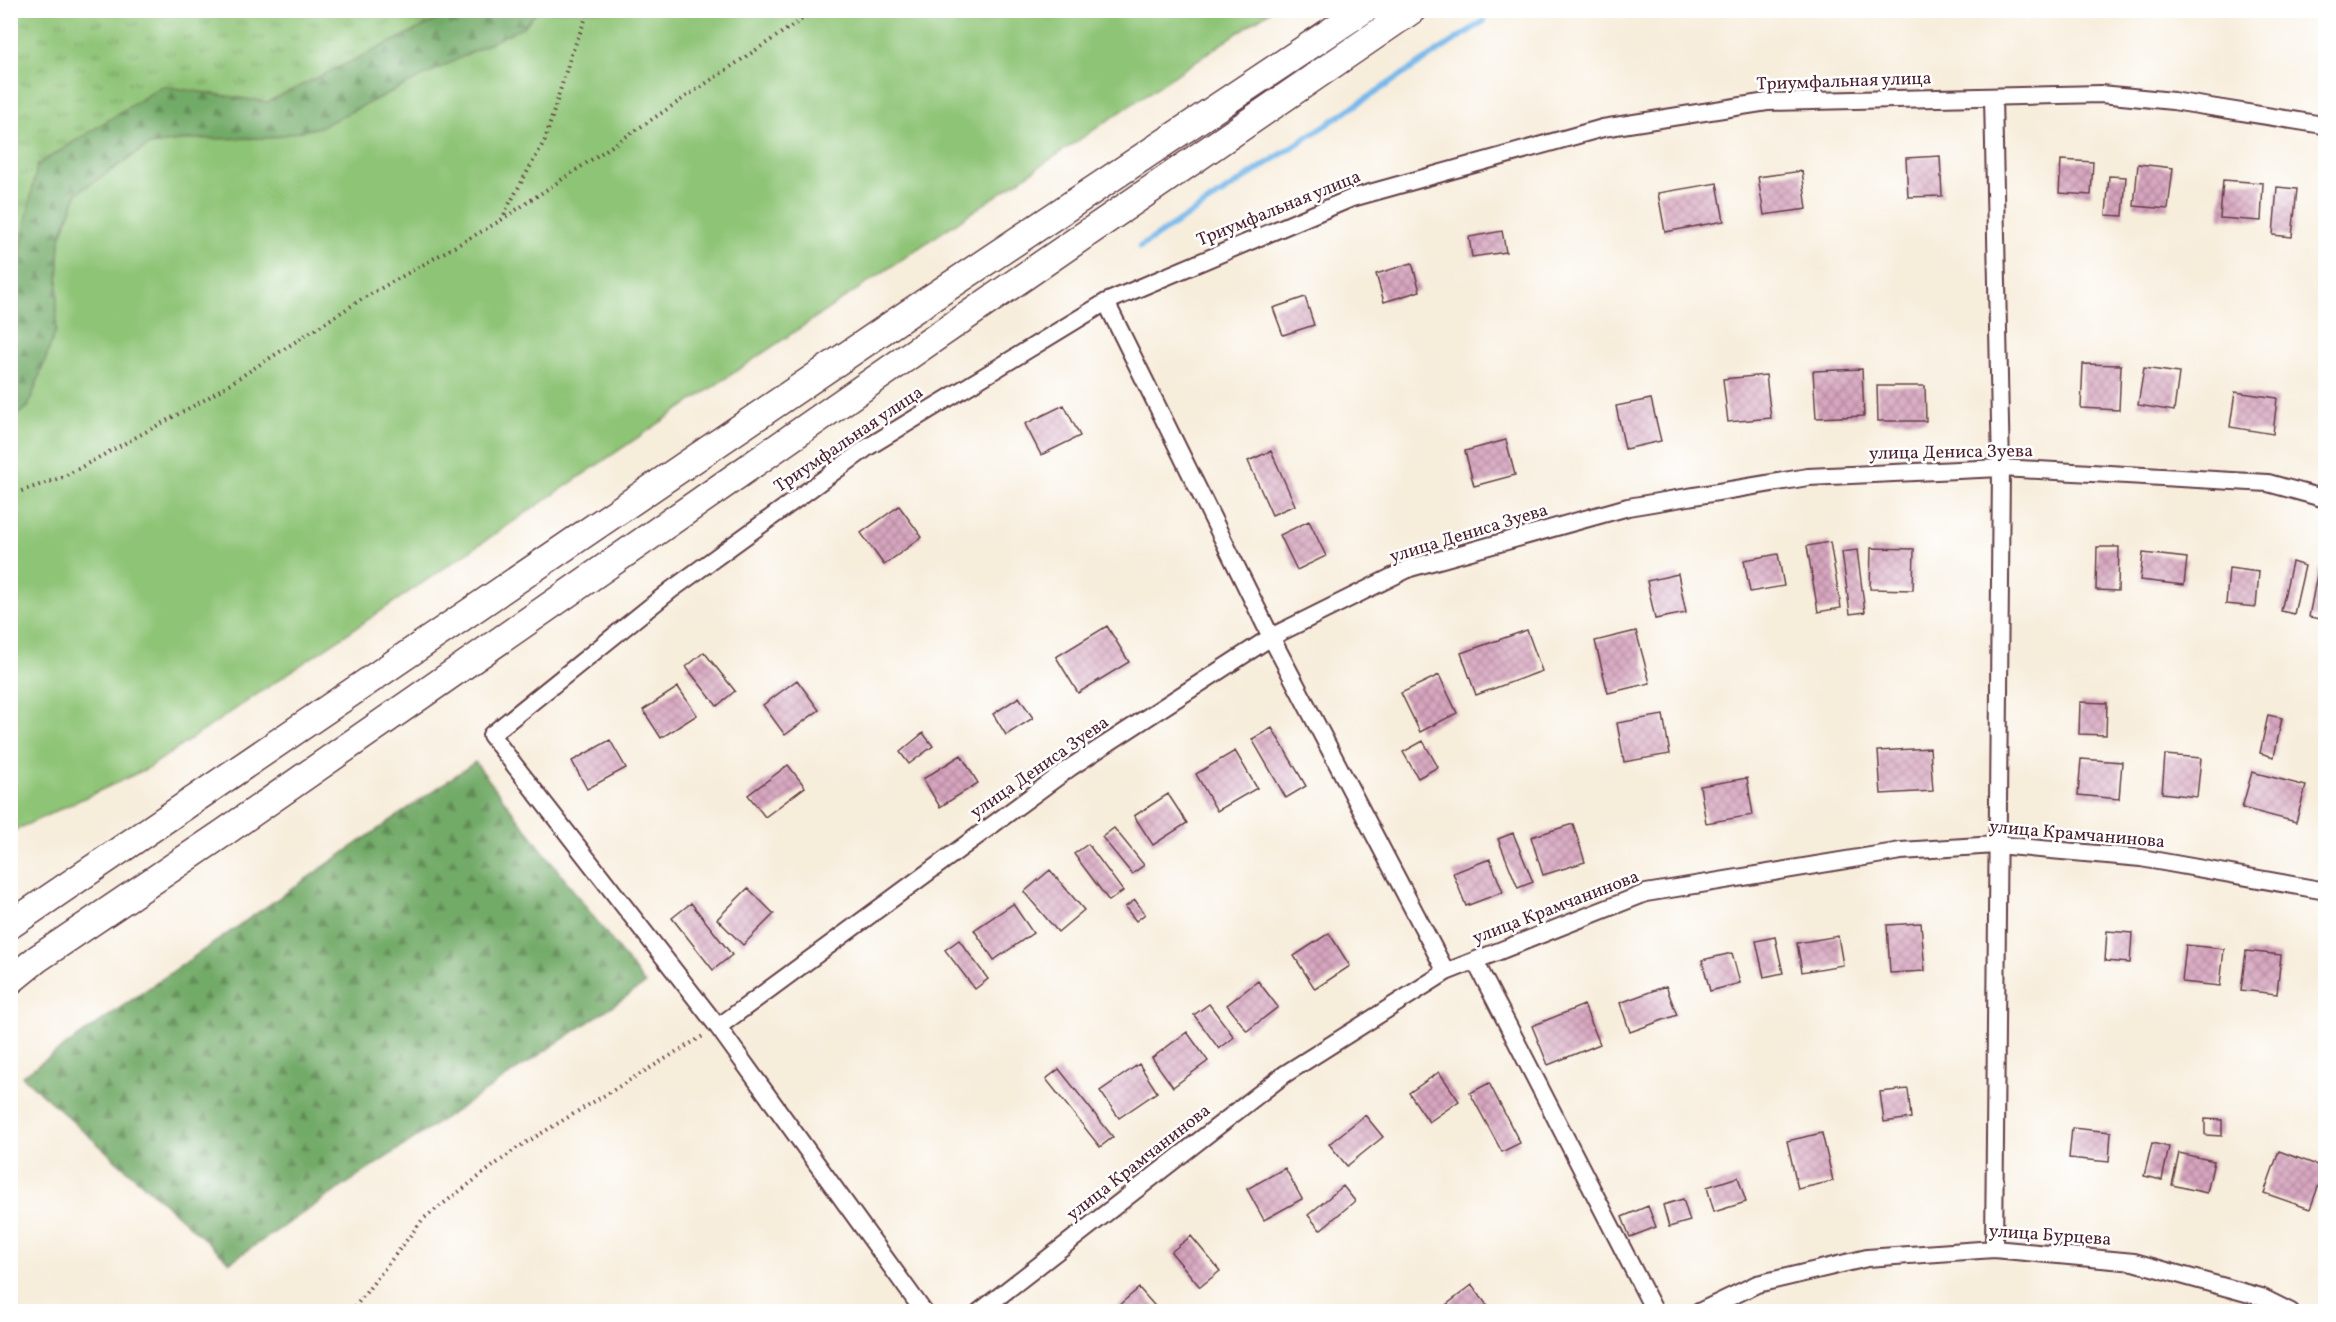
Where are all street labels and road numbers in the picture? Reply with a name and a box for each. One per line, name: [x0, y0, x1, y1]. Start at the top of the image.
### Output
street label: Триумфальная улица: [1756, 66, 1932, 98]
street label: Триумфальная улица: [1193, 165, 1365, 253]
street label: Триумфальная улица: [769, 381, 929, 499]
street label: улица Дениса Зуева: [1869, 439, 2033, 467]
street label: улица Дениса Зуева: [1387, 498, 1551, 570]
street label: улица Дениса Зуева: [966, 711, 1114, 825]
street label: улица Крамчанинова: [1988, 815, 2166, 855]
street label: улица Крамчанинова: [1469, 865, 1643, 951]
street label: улица Крамчанинова: [1062, 1099, 1216, 1227]
street label: улица Бурцева: [1988, 1219, 2112, 1253]

